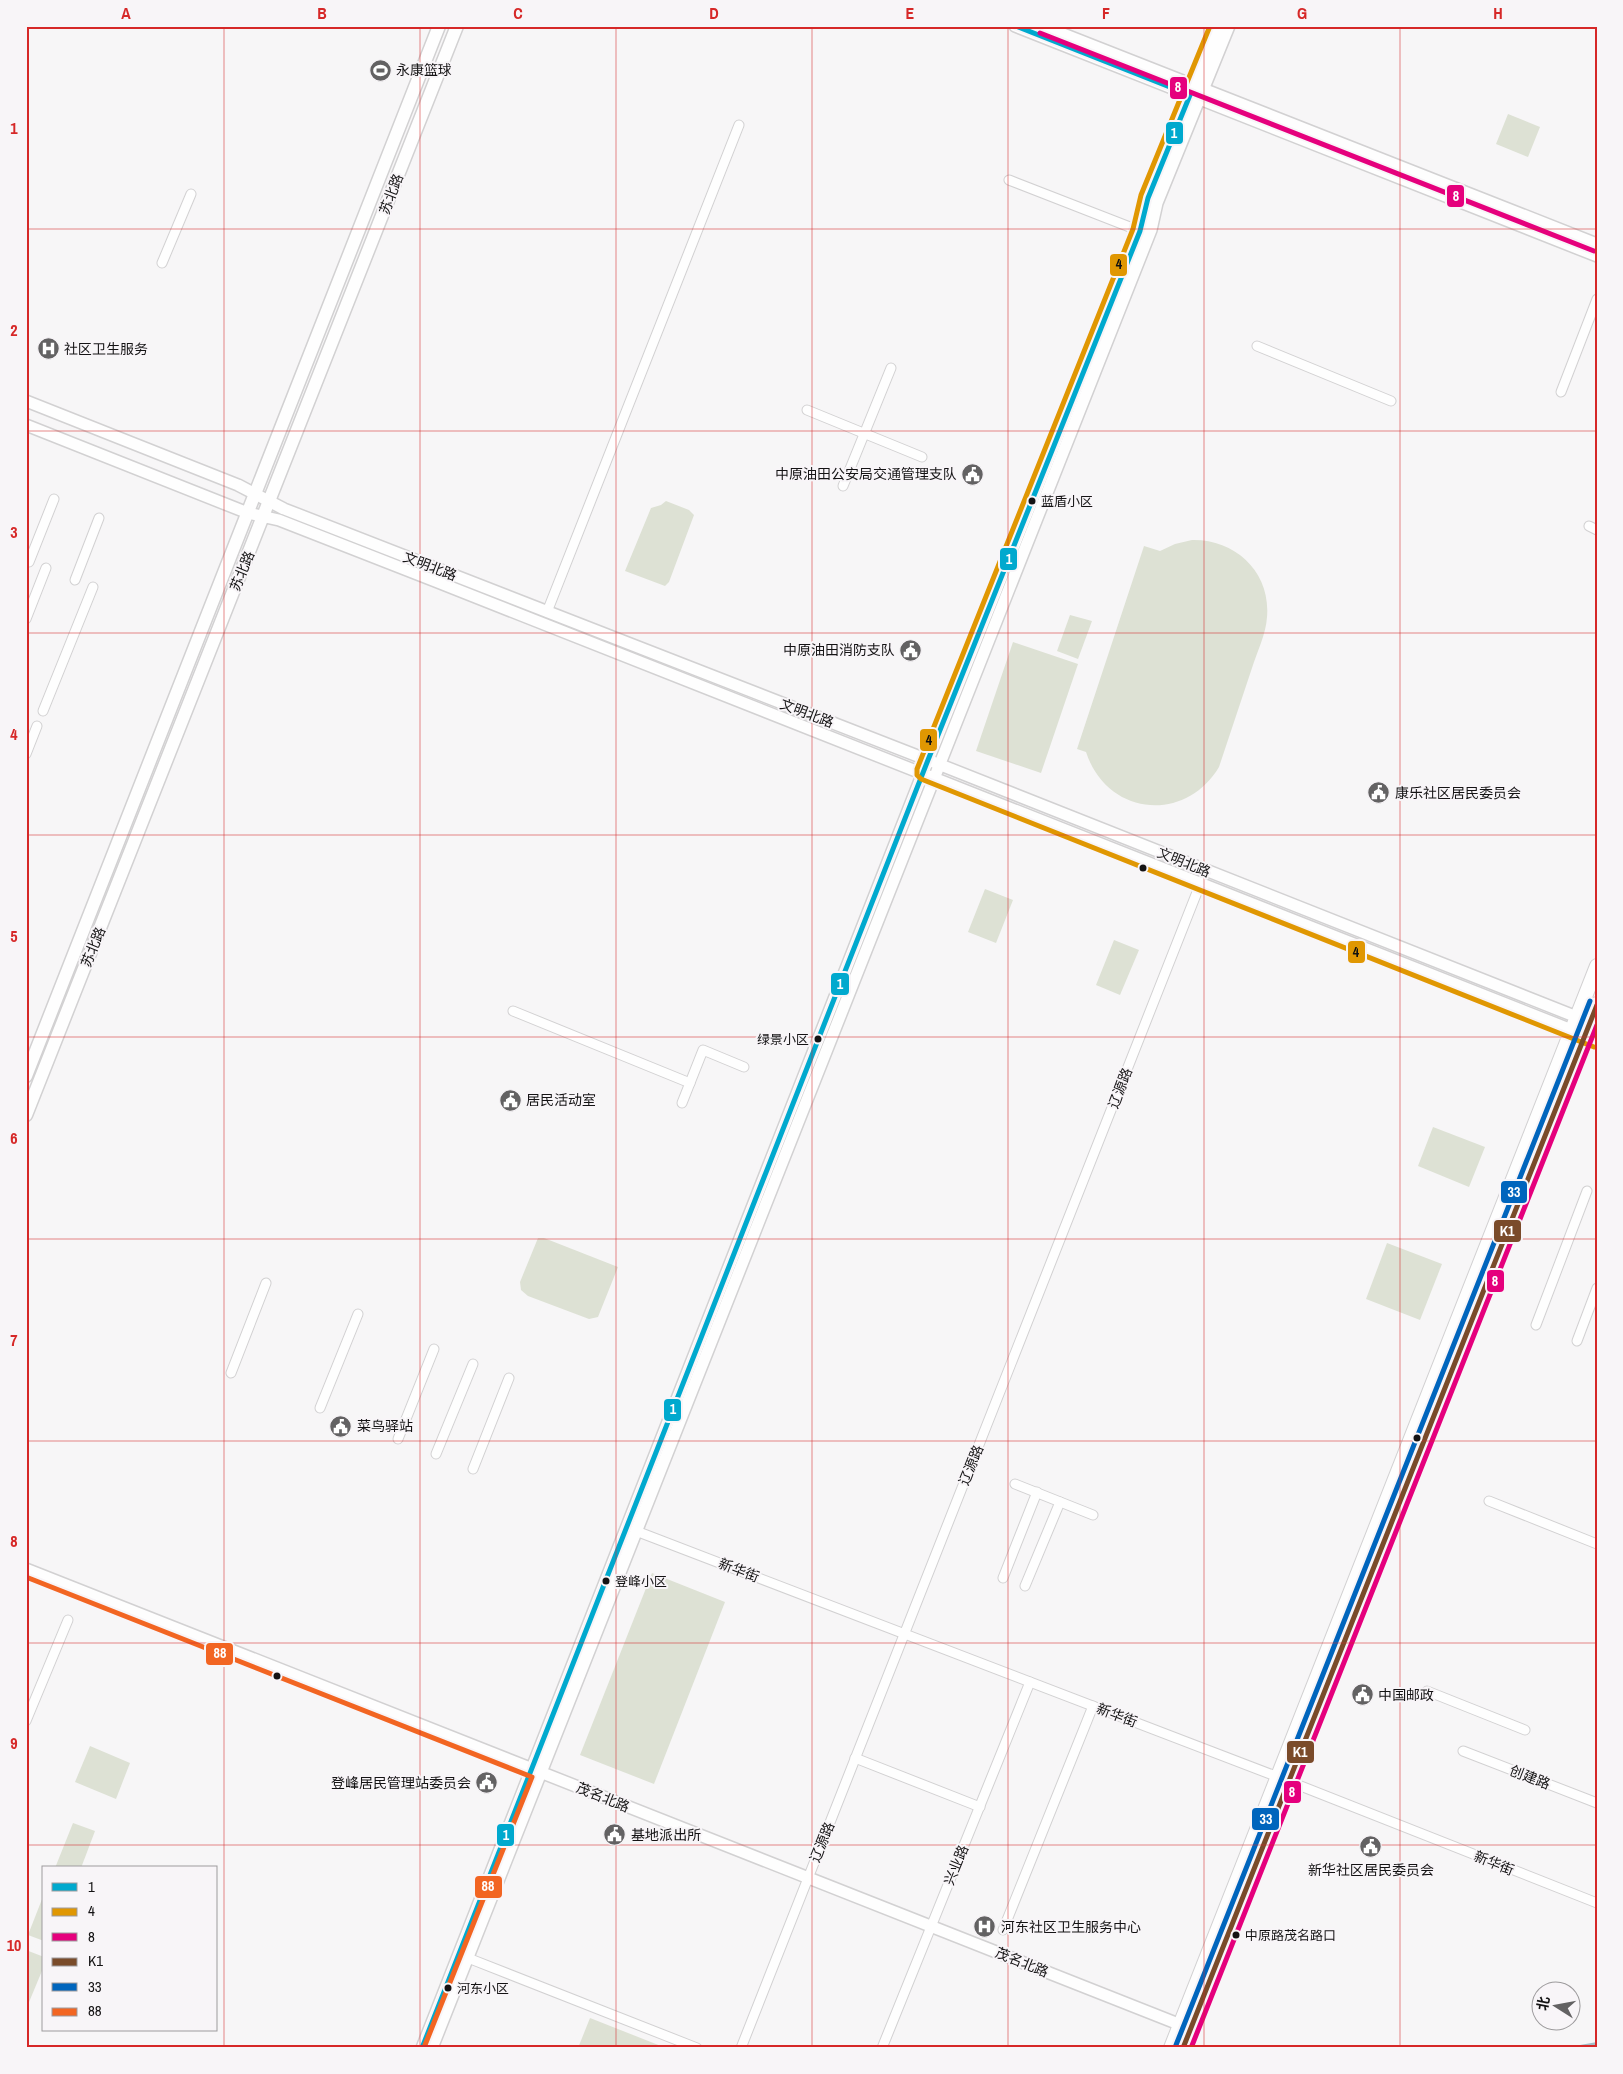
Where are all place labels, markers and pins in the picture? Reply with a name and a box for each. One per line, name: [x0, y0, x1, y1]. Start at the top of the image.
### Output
sports icon: 永康篮球: [368, 58, 392, 82]
place label: 永康篮球: [396, 61, 452, 79]
hospital icon: 社区卫生服务: [36, 337, 60, 361]
place label: 社区卫生服务: [64, 340, 148, 358]
public building icon: 中原油田公安局交通管理支队: [961, 462, 985, 486]
place label: 中原油田公安局交通管理支队: [775, 465, 957, 483]
place label: 蓝盾小区: [1041, 493, 1093, 510]
marker: 蓝盾小区: [1027, 496, 1037, 506]
public building icon: 中原油田消防支队: [899, 638, 923, 662]
place label: 中原油田消防支队: [783, 641, 895, 659]
public building icon: 康乐社区居民委员会: [1367, 781, 1391, 805]
place label: 康乐社区居民委员会: [1395, 784, 1521, 802]
unlabelled marker: [1138, 863, 1148, 873]
place label: 绿景小区: [757, 1031, 809, 1048]
marker: 绿景小区: [813, 1034, 823, 1044]
public building icon: 居民活动室: [498, 1088, 522, 1112]
place label: 居民活动室: [526, 1091, 596, 1109]
public building icon: 菜鸟驿站: [329, 1414, 353, 1438]
place label: 菜鸟驿站: [357, 1417, 413, 1435]
unlabelled marker: [1412, 1433, 1422, 1443]
place label: 登峰小区: [615, 1573, 667, 1590]
marker: 登峰小区: [601, 1576, 611, 1586]
unlabelled marker: [272, 1671, 282, 1681]
public building icon: 中国邮政: [1350, 1683, 1374, 1707]
place label: 中国邮政: [1378, 1686, 1434, 1704]
public building icon: 登峰居民管理站委员会: [475, 1771, 499, 1795]
place label: 登峰居民管理站委员会: [331, 1774, 471, 1792]
public building icon: 基地派出所: [603, 1823, 627, 1847]
place label: 基地派出所: [631, 1826, 701, 1844]
public building icon: 新华社区居民委员会: [1359, 1835, 1383, 1859]
place label: 新华社区居民委员会: [1308, 1861, 1434, 1879]
hospital icon: 河东社区卫生服务中心: [973, 1915, 997, 1939]
place label: 河东社区卫生服务中心: [1001, 1918, 1141, 1936]
place label: 中原路茂名路口: [1245, 1927, 1336, 1944]
marker: 中原路茂名路口: [1231, 1930, 1241, 1940]
place label: 河东小区: [457, 1980, 509, 1997]
marker: 河东小区: [443, 1983, 453, 1993]

